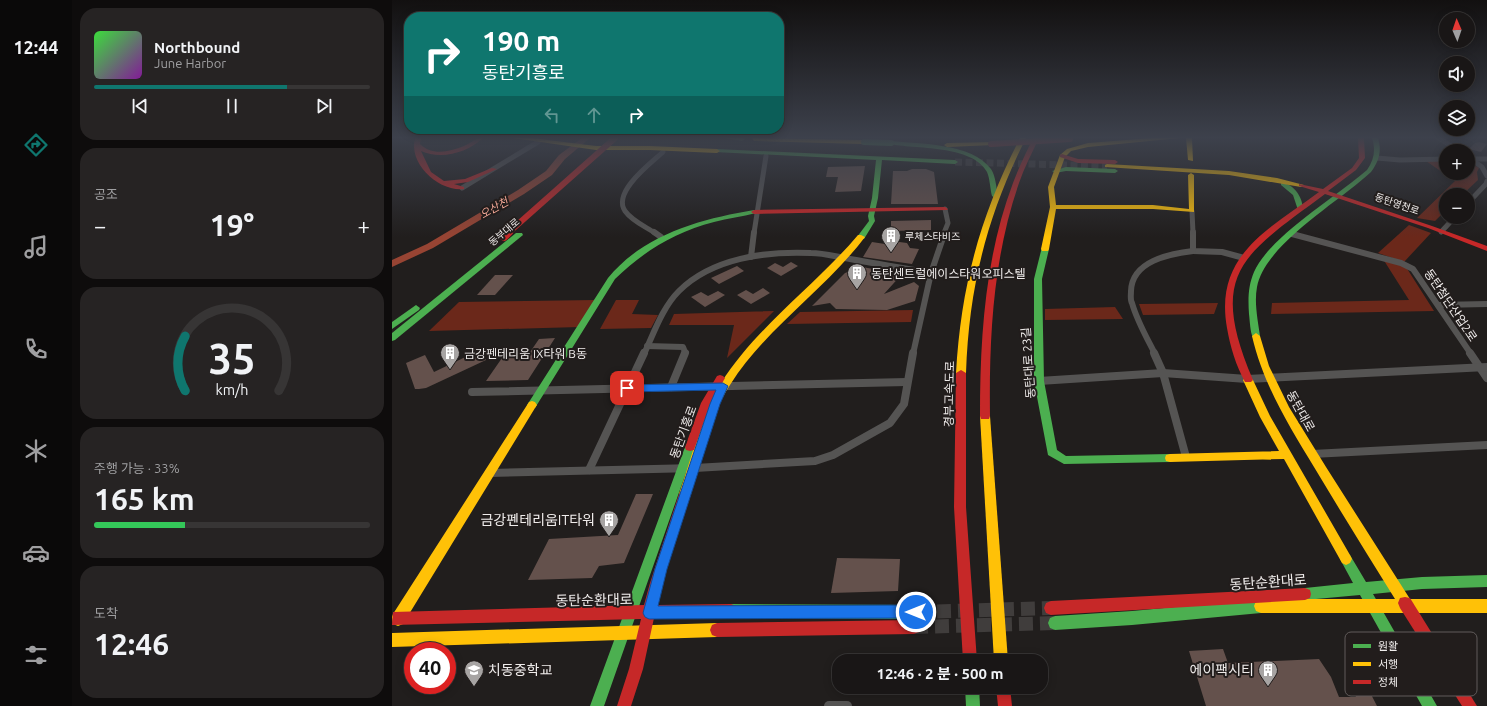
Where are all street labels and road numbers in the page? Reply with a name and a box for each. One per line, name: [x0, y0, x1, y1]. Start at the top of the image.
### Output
street label: 동탄영천로: [1373, 191, 1421, 217]
street label: 동부대로: [486, 216, 522, 248]
street label: 동탄첨단산업2로: [1422, 267, 1480, 343]
street label: 동탄대로 23길: [1019, 327, 1037, 399]
street label: 경부고속도로: [942, 361, 956, 427]
street label: 동탄대로: [1285, 389, 1317, 433]
street label: 동탄기흥로: [667, 404, 699, 460]
street label: 동탄순환대로: [1229, 571, 1307, 593]
street label: 동탄순환대로: [555, 591, 633, 609]

